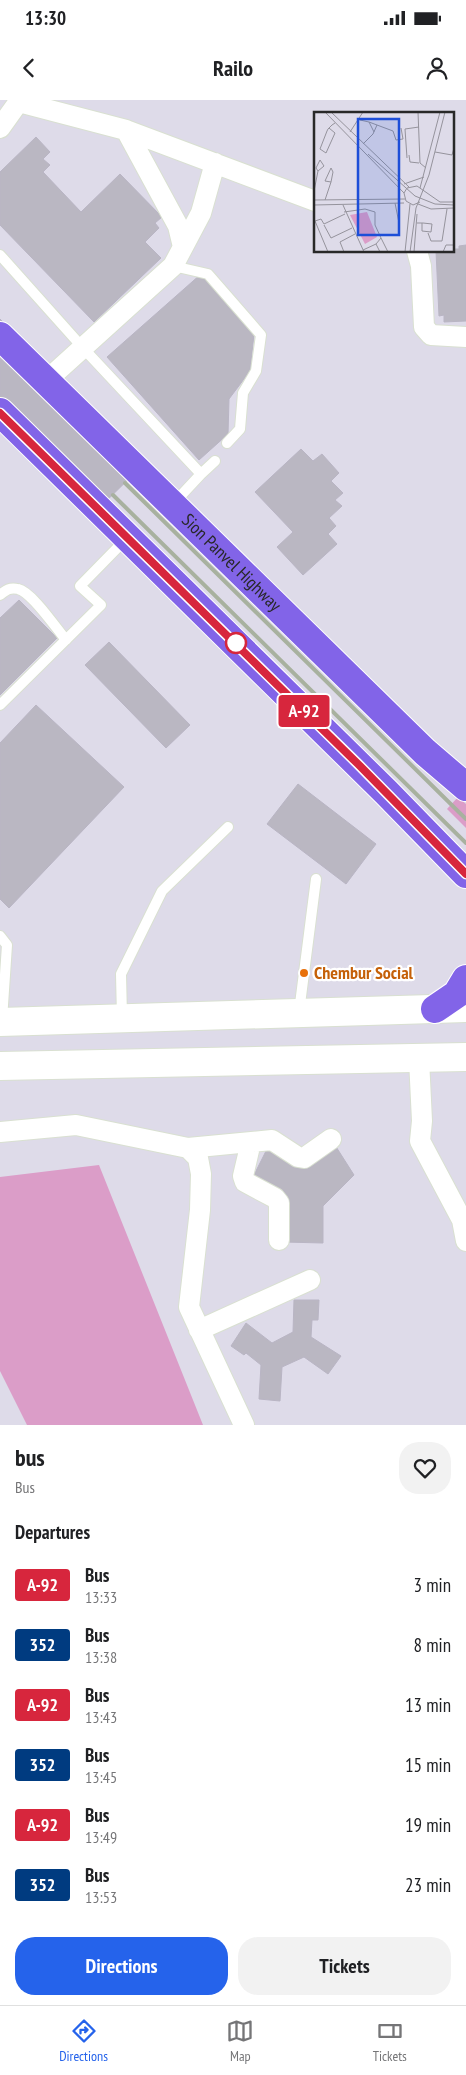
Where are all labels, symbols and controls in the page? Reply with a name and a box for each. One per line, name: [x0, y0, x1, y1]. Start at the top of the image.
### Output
text: 13:30: [25, 6, 66, 30]
icon: back: [15, 54, 43, 82]
text: Railo: [213, 54, 253, 82]
icon: person: [423, 54, 451, 82]
inset map: [314, 112, 454, 252]
street label: Sion Panvel Highway: [177, 509, 287, 616]
unlabelled marker: [225, 632, 247, 654]
line badge: A-92: [269, 695, 339, 727]
text: A-92: [289, 699, 320, 722]
place label: Chembur Social: [314, 961, 414, 984]
marker: Chembur Social: [298, 967, 310, 979]
text: bus: [15, 1442, 45, 1473]
button: heart: [399, 1442, 451, 1494]
text: Bus: [15, 1477, 35, 1497]
text: Departures: [15, 1520, 90, 1544]
text: Bus: [85, 1563, 109, 1587]
text: A-92: [27, 1573, 58, 1596]
text: 3 min: [414, 1573, 451, 1597]
text: 13:33: [85, 1587, 117, 1607]
text: Bus: [85, 1623, 109, 1647]
text: 352: [30, 1633, 55, 1656]
text: 8 min: [414, 1633, 451, 1657]
text: 13:38: [85, 1647, 117, 1667]
text: Bus: [85, 1683, 109, 1707]
text: A-92: [27, 1693, 58, 1716]
text: 13 min: [405, 1693, 451, 1717]
text: 13:43: [85, 1707, 117, 1727]
text: Bus: [85, 1743, 109, 1767]
text: 352: [30, 1753, 55, 1776]
text: 15 min: [405, 1753, 451, 1777]
text: 13:45: [85, 1767, 117, 1787]
text: Bus: [85, 1803, 109, 1827]
text: A-92: [27, 1813, 58, 1836]
text: 19 min: [405, 1813, 451, 1837]
text: 13:49: [85, 1827, 117, 1847]
text: Bus: [85, 1863, 109, 1887]
text: 352: [30, 1873, 55, 1896]
text: 23 min: [405, 1873, 451, 1897]
text: 13:53: [85, 1887, 117, 1907]
button: Directions: [15, 1937, 228, 1995]
button: Tickets: [238, 1937, 451, 1995]
tab: Directions: [59, 2017, 108, 2065]
tab: Map: [226, 2017, 254, 2065]
tab: Tickets: [373, 2017, 407, 2065]

